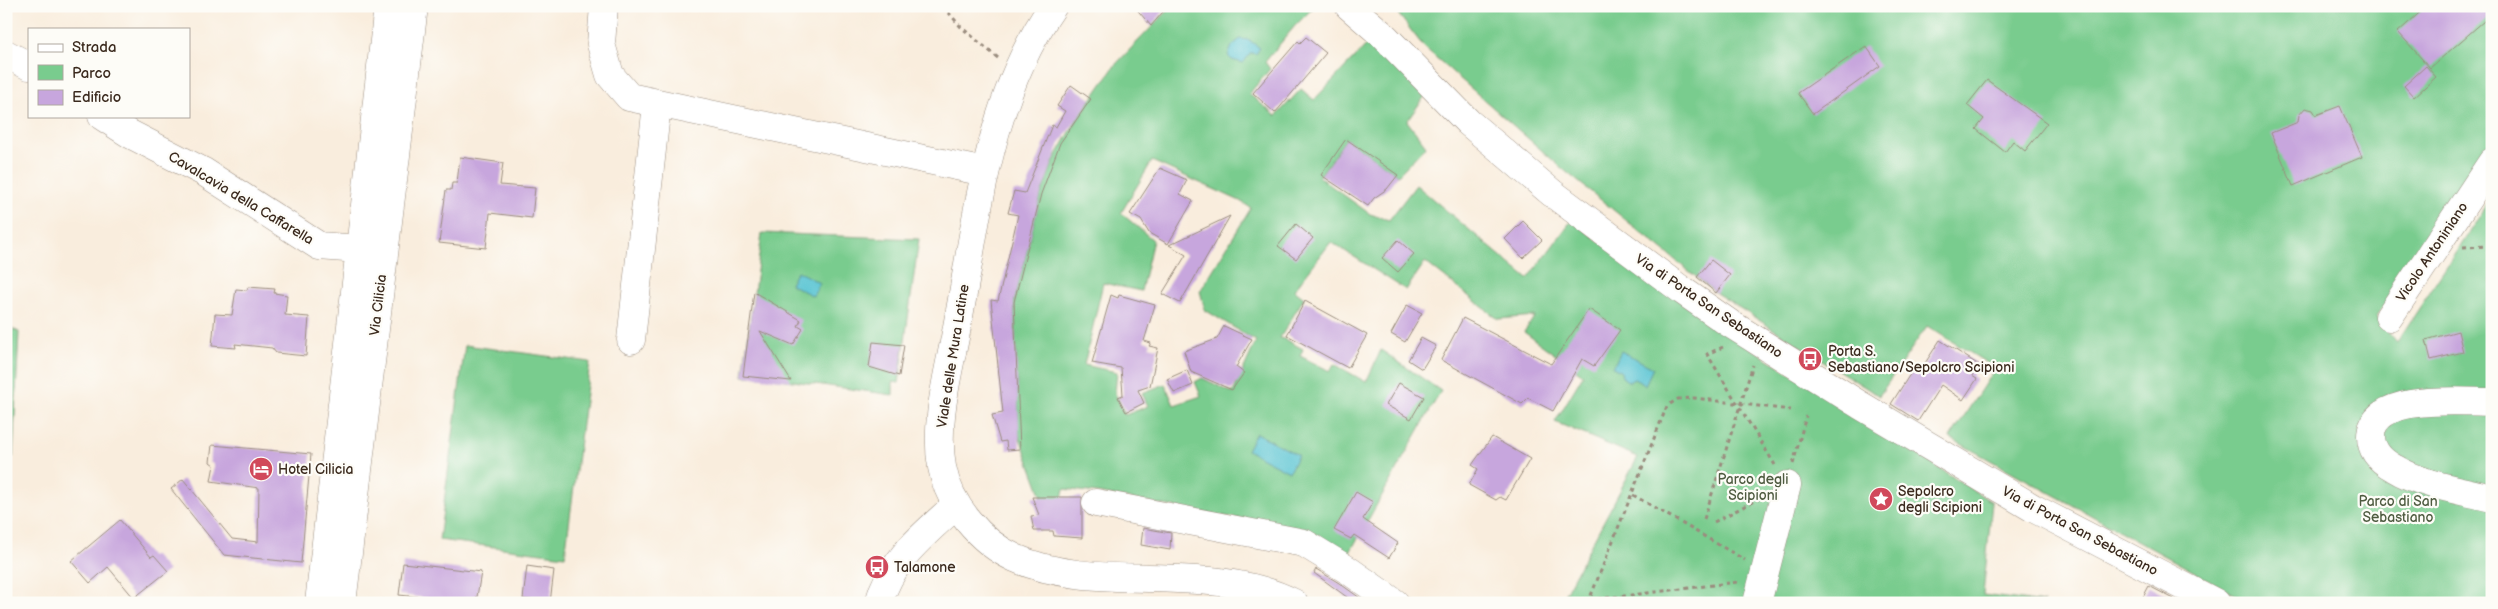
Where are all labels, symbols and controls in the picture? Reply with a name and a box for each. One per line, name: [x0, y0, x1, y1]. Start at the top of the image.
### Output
legend: [28, 28, 190, 118]
text: Strada: [72, 38, 116, 57]
text: Parco: [72, 64, 111, 83]
text: Edificio: [72, 88, 121, 107]
street label: Cavalcavia della Caffarella: [165, 148, 317, 248]
street label: Vicolo Antoniniano: [2392, 199, 2472, 305]
street label: Via di Porta San Sebastiano: [1632, 250, 1786, 362]
street label: Via Cilicia: [366, 273, 390, 337]
street label: Viale delle Mura Latine: [933, 283, 973, 429]
place label: Porta S. Sebastiano/Sepolcro Scipioni: [1828, 343, 2014, 376]
bus stop icon: Porta S. Sebastiano/Sepolcro Scipioni: [1797, 346, 1823, 372]
hotel icon: Hotel Cilicia: [248, 456, 274, 482]
place label: Hotel Cilicia: [278, 461, 353, 478]
park label: Parco degli Scipioni: [1718, 471, 1788, 504]
place label: Sepolcro degli Scipioni: [1898, 483, 1982, 516]
street label: Via di Porta San Sebastiano: [1999, 483, 2161, 579]
place icon: Sepolcro degli Scipioni: [1868, 486, 1894, 512]
park label: Parco di San Sebastiano: [2358, 493, 2438, 526]
bus stop icon: Talamone: [864, 554, 890, 580]
place label: Talamone: [894, 559, 956, 576]

